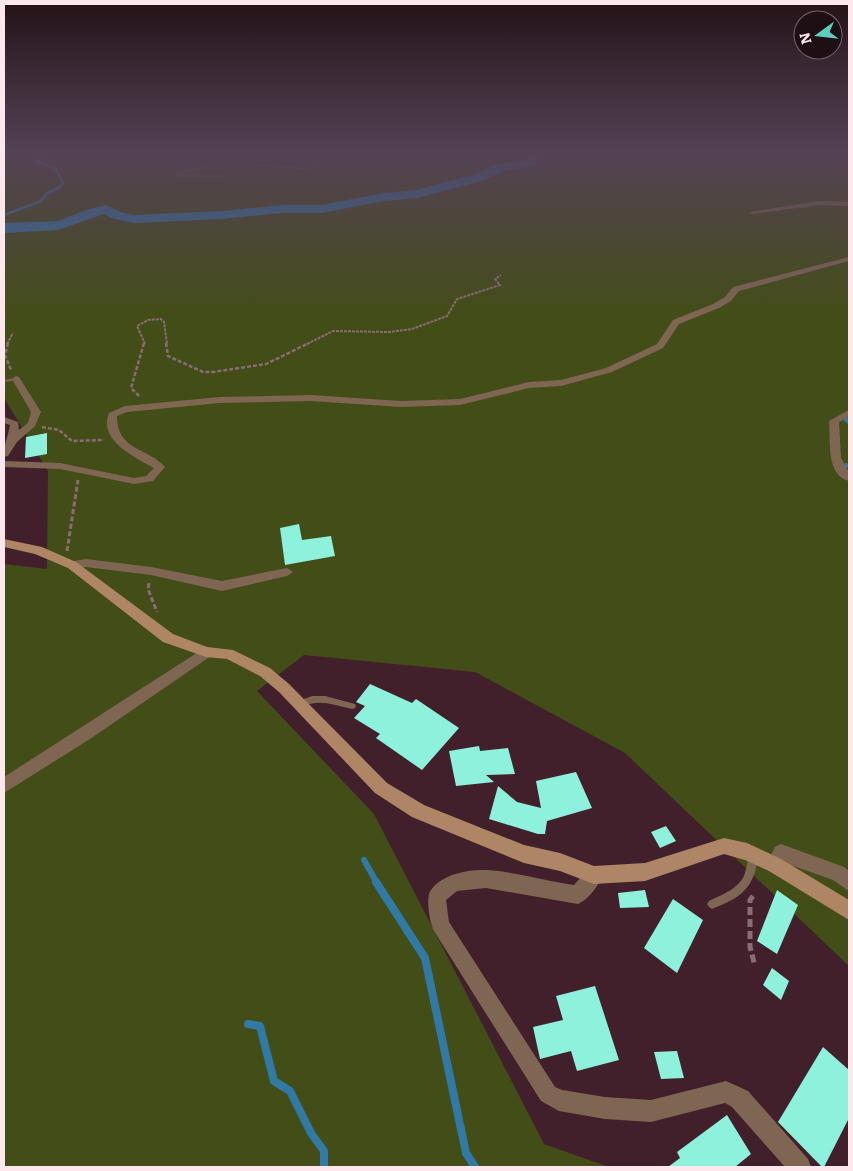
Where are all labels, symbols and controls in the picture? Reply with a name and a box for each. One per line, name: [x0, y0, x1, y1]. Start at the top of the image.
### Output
north arrow: [793, 10, 843, 60]
text: N: [793, 30, 816, 47]

